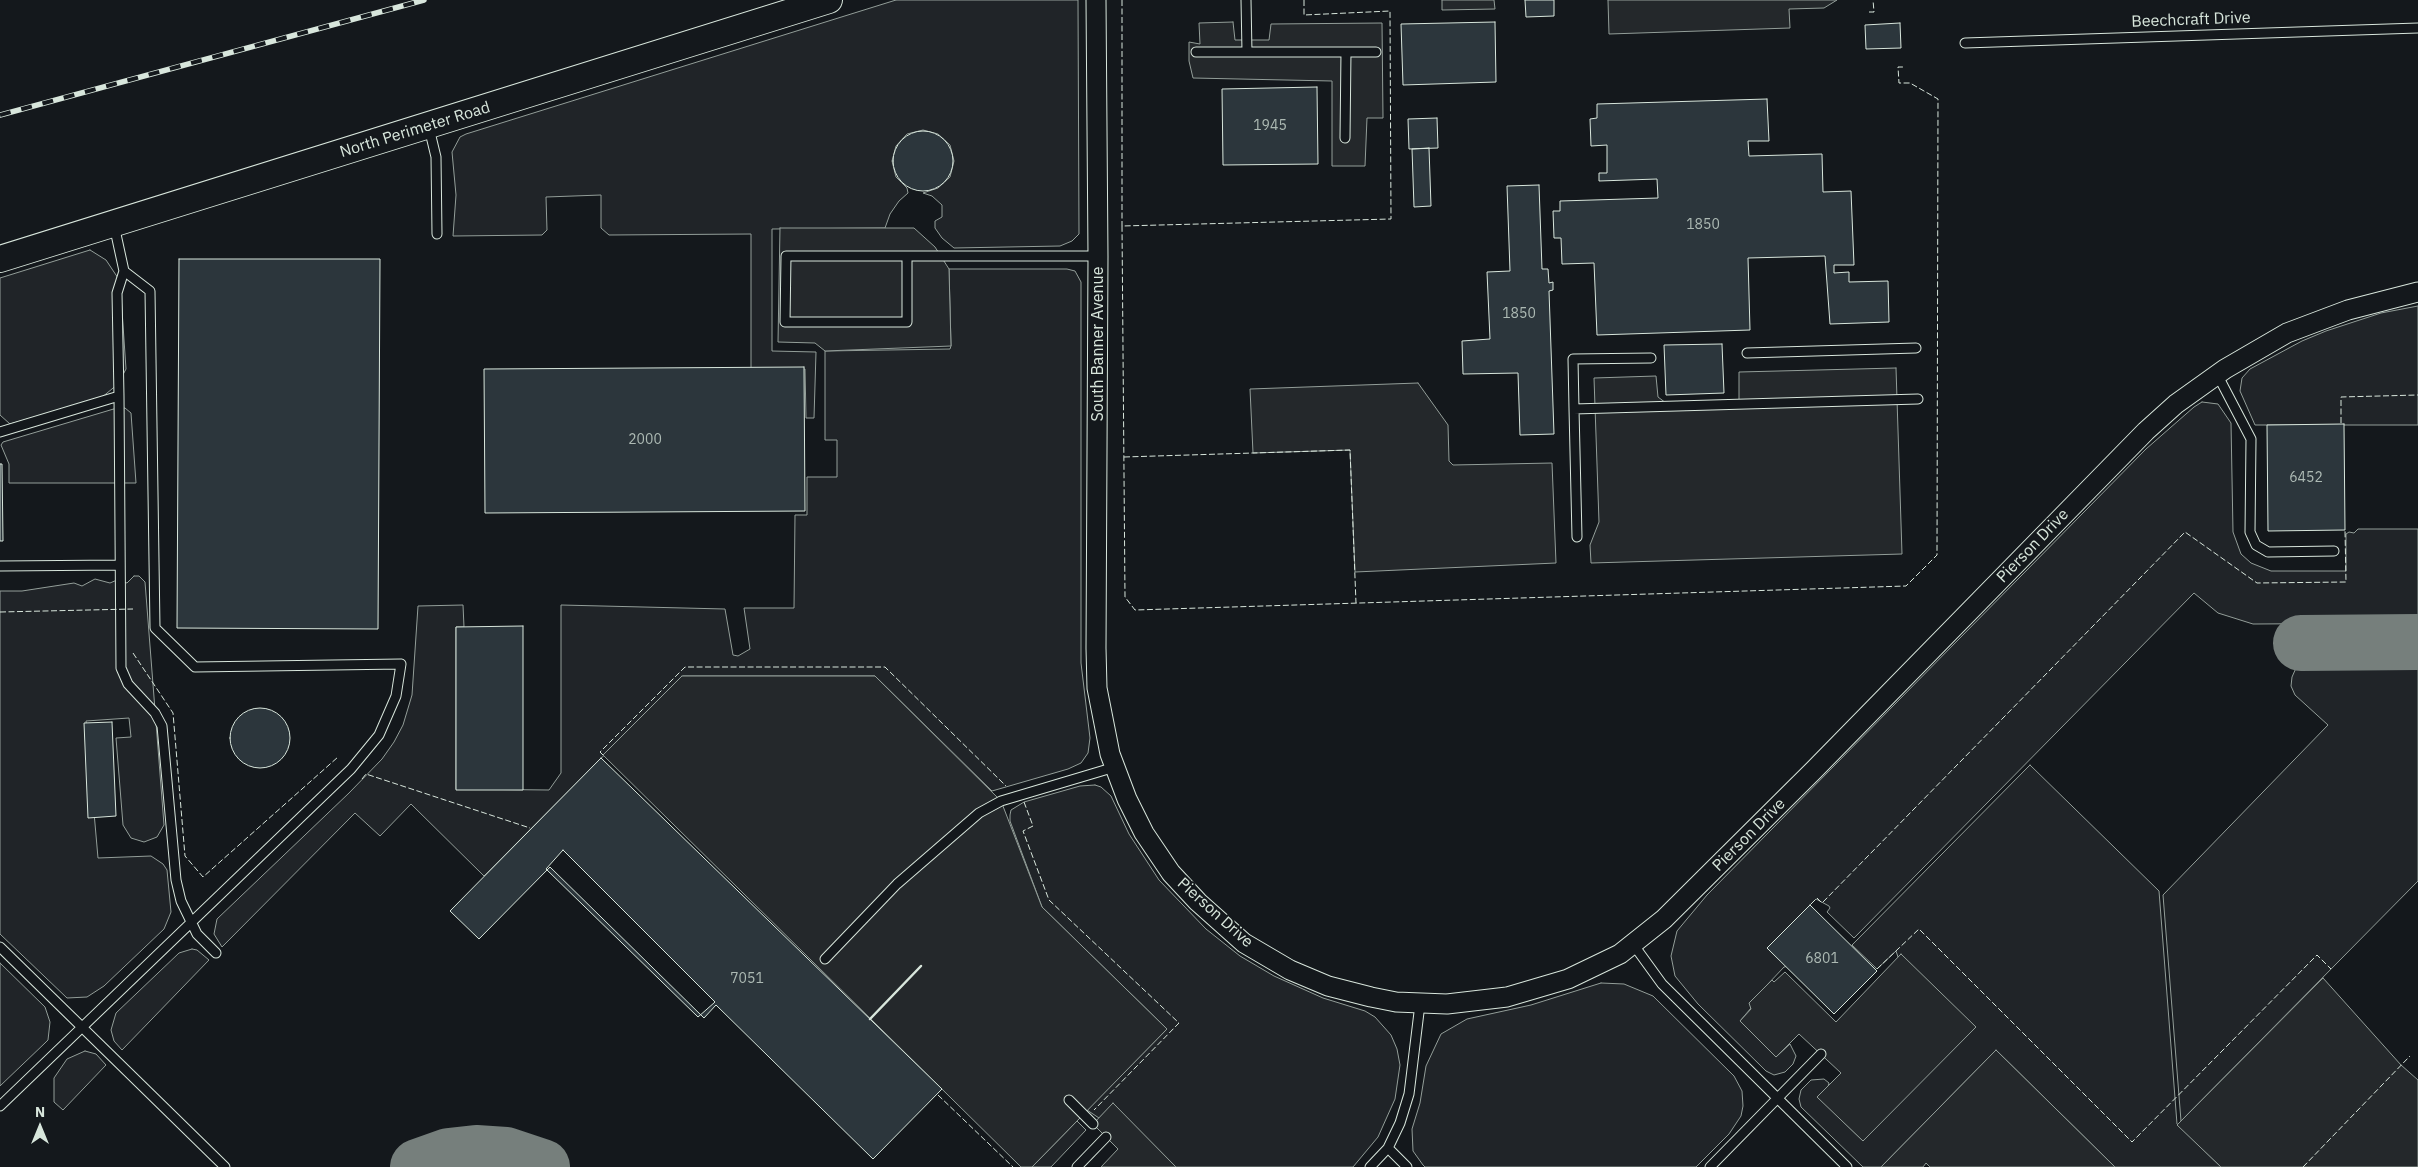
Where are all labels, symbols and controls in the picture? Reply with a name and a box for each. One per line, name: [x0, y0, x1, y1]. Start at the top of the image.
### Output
street label: Beechcraft Drive: [2131, 8, 2251, 32]
street label: North Perimeter Road: [337, 98, 493, 162]
house number: 1945: [1253, 118, 1287, 134]
house number: 1850: [1686, 217, 1720, 233]
street label: South Banner Avenue: [1088, 267, 1108, 421]
house number: 1850: [1502, 306, 1536, 322]
house number: 2000: [628, 432, 662, 448]
house number: 6452: [2289, 470, 2323, 486]
street label: Pierson Drive: [1993, 505, 2073, 587]
street label: Pierson Drive: [1709, 795, 1789, 875]
street label: Pierson Drive: [1173, 874, 1257, 952]
house number: 6801: [1805, 951, 1839, 967]
house number: 7051: [730, 971, 764, 987]
north arrow: [15, 1102, 65, 1152]
text: N: [35, 1103, 45, 1121]

